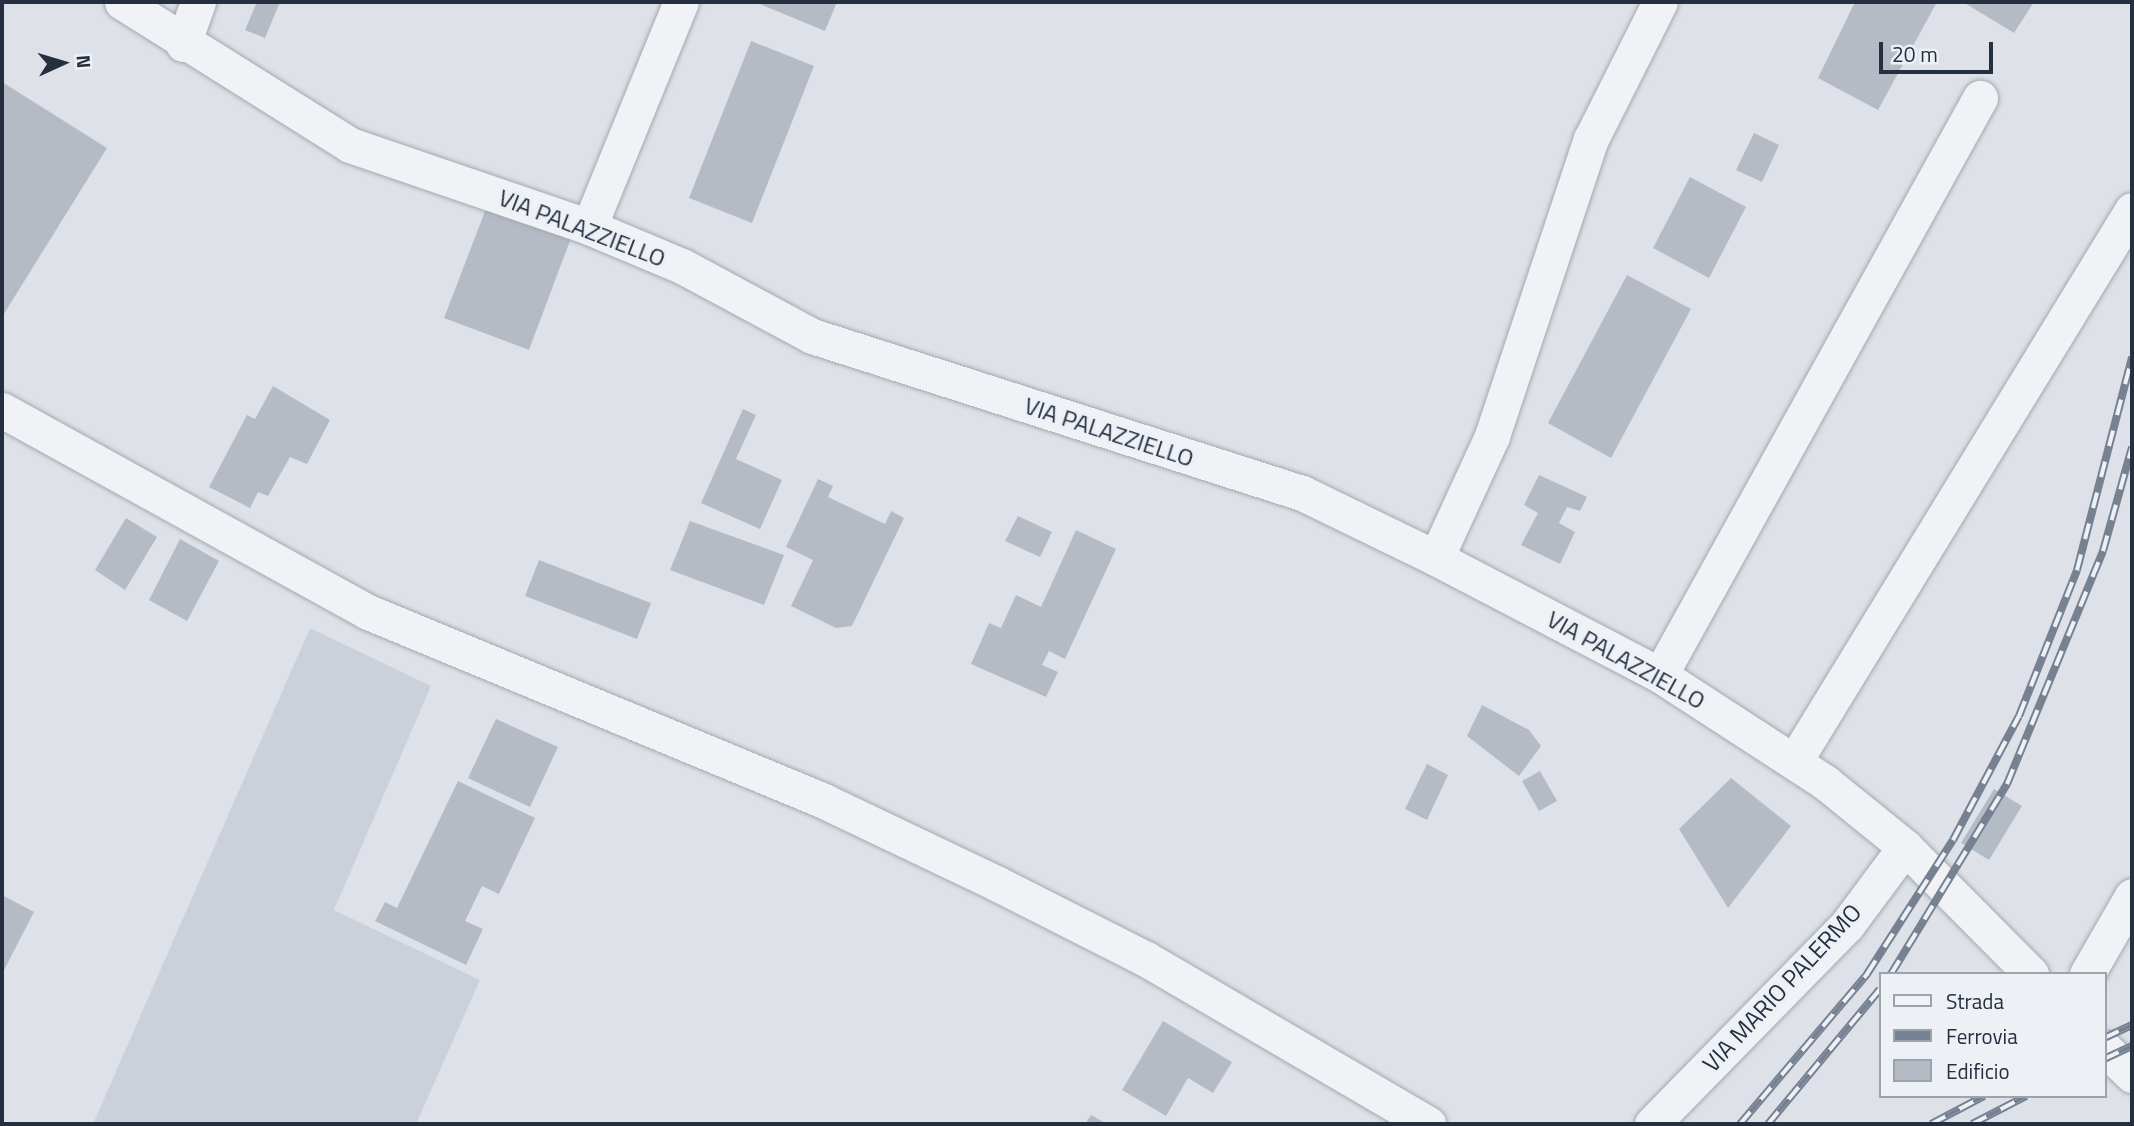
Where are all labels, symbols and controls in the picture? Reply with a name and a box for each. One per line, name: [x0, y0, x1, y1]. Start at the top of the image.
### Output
north arrow: [28, 28, 98, 98]
scale bar: [1882, 28, 1996, 72]
text: 20 m: [1892, 38, 1938, 70]
text: N: [70, 54, 99, 69]
street label: VIA PALAZZIELLO: [495, 183, 669, 273]
street label: VIA PALAZZIELLO: [1021, 391, 1197, 473]
street label: VIA PALAZZIELLO: [1542, 605, 1710, 715]
street label: VIA MARIO PALERMO: [1697, 898, 1867, 1078]
legend: [1878, 972, 2106, 1098]
text: Strada: [1946, 985, 2004, 1017]
text: Ferrovia: [1946, 1020, 2018, 1052]
text: Edificio: [1946, 1055, 2010, 1087]

